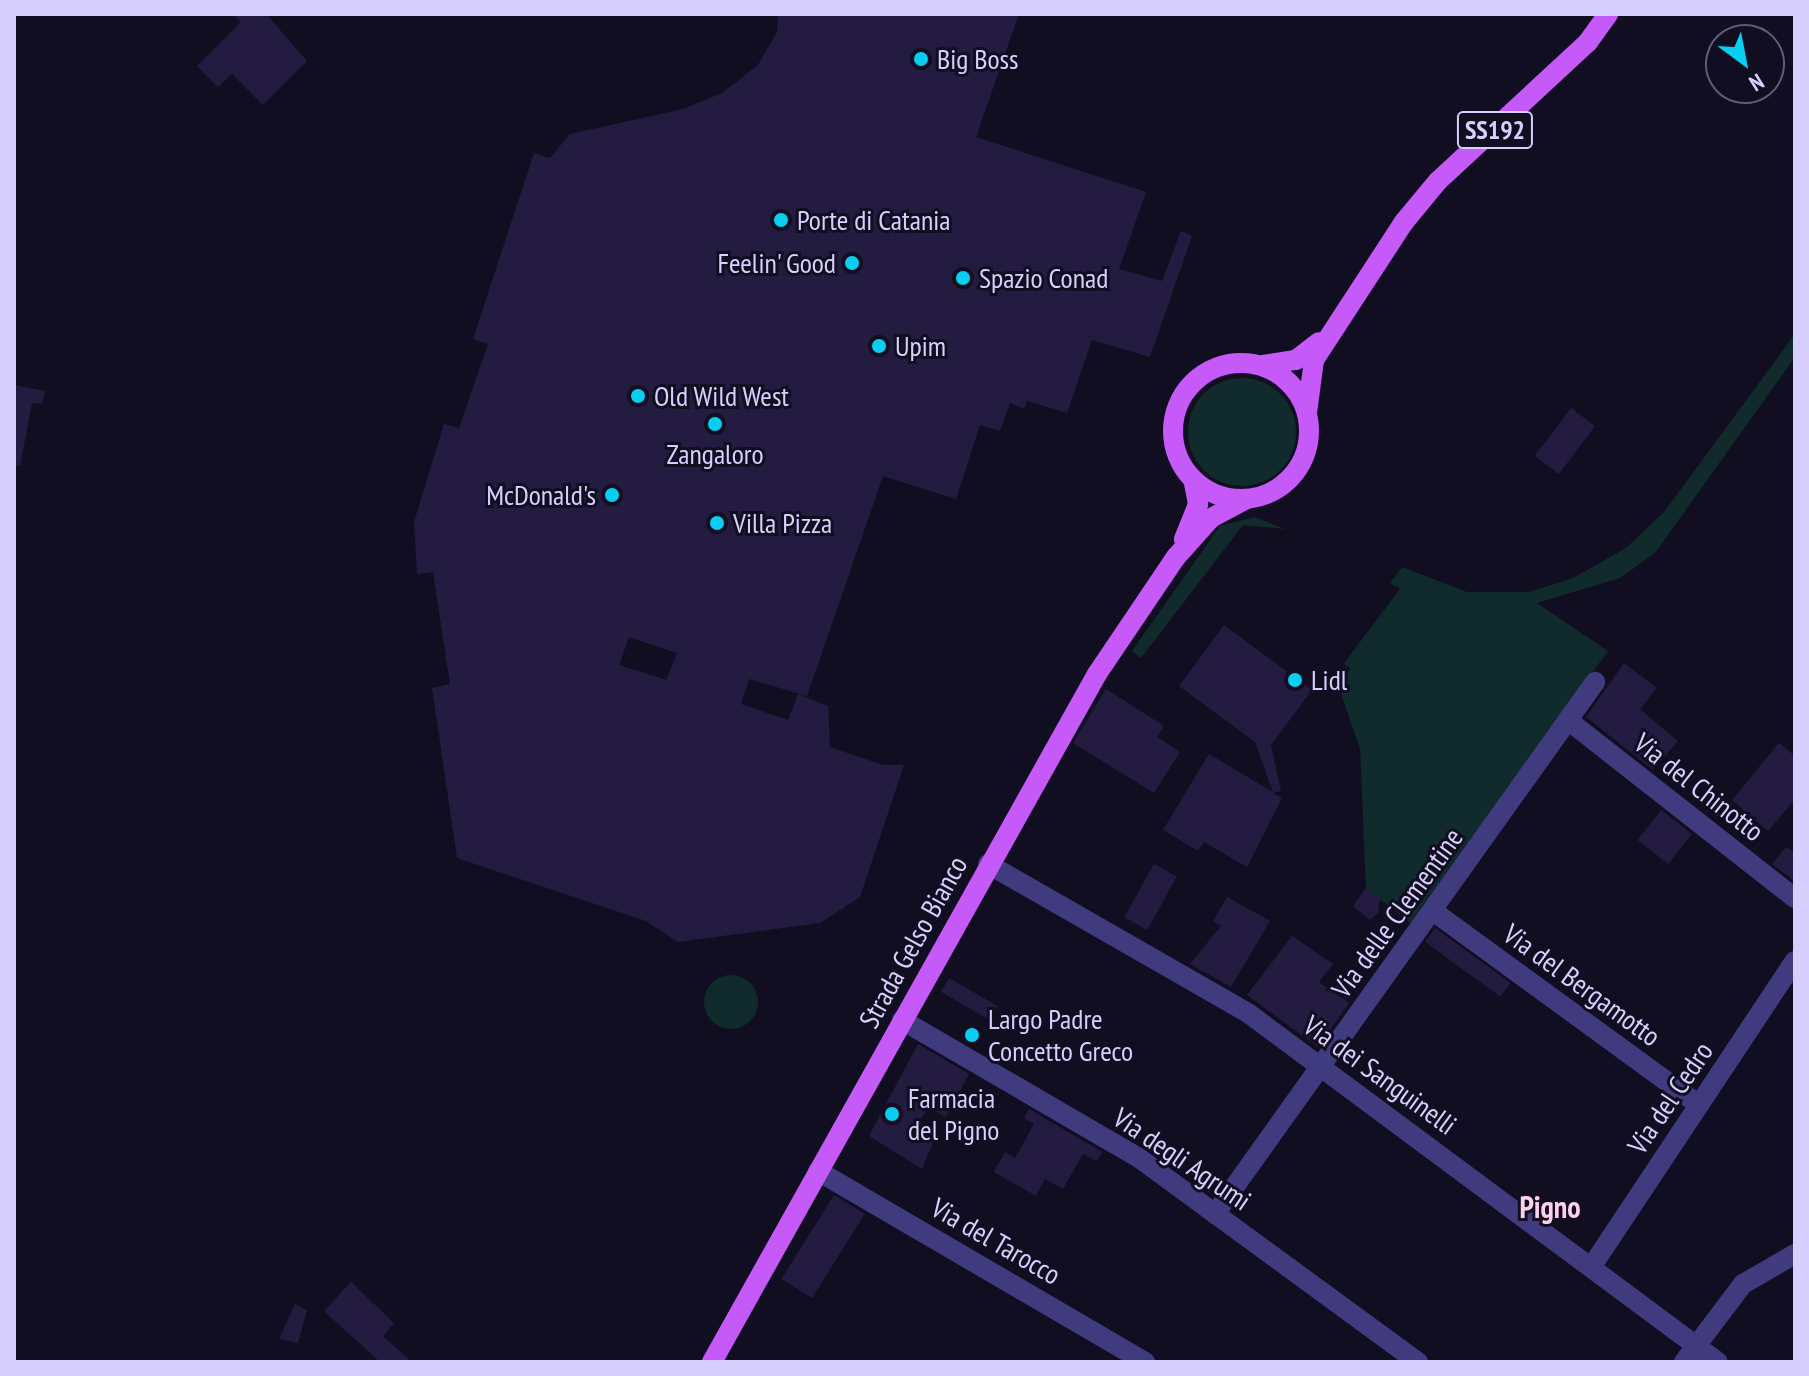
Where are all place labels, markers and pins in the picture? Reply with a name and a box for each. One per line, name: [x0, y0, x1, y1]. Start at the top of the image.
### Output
place label: Big Boss: [937, 42, 1019, 76]
marker: Big Boss: [912, 50, 930, 68]
place label: Porte di Catania: [797, 203, 950, 237]
marker: Porte di Catania: [772, 211, 790, 229]
place label: Feelin' Good: [716, 246, 836, 280]
marker: Feelin' Good: [843, 254, 861, 272]
place label: Spazio Conad: [979, 261, 1108, 295]
marker: Spazio Conad: [954, 269, 972, 287]
place label: Upim: [895, 329, 946, 363]
marker: Upim: [870, 337, 888, 355]
place label: Old Wild West: [654, 379, 790, 413]
marker: Old Wild West: [629, 387, 647, 405]
marker: Zangaloro: [706, 415, 724, 433]
place label: Zangaloro: [666, 437, 764, 471]
place label: McDonald's: [486, 478, 596, 512]
marker: McDonald's: [603, 486, 621, 504]
place label: Villa Pizza: [733, 506, 832, 540]
marker: Villa Pizza: [708, 514, 726, 532]
place label: Lidl: [1311, 663, 1347, 697]
marker: Lidl: [1286, 671, 1304, 689]
place label: Largo Padre Concetto Greco: [988, 1002, 1133, 1068]
marker: Largo Padre Concetto Greco: [963, 1026, 981, 1044]
place label: Farmacia del Pigno: [908, 1081, 999, 1147]
marker: Farmacia del Pigno: [883, 1105, 901, 1123]

